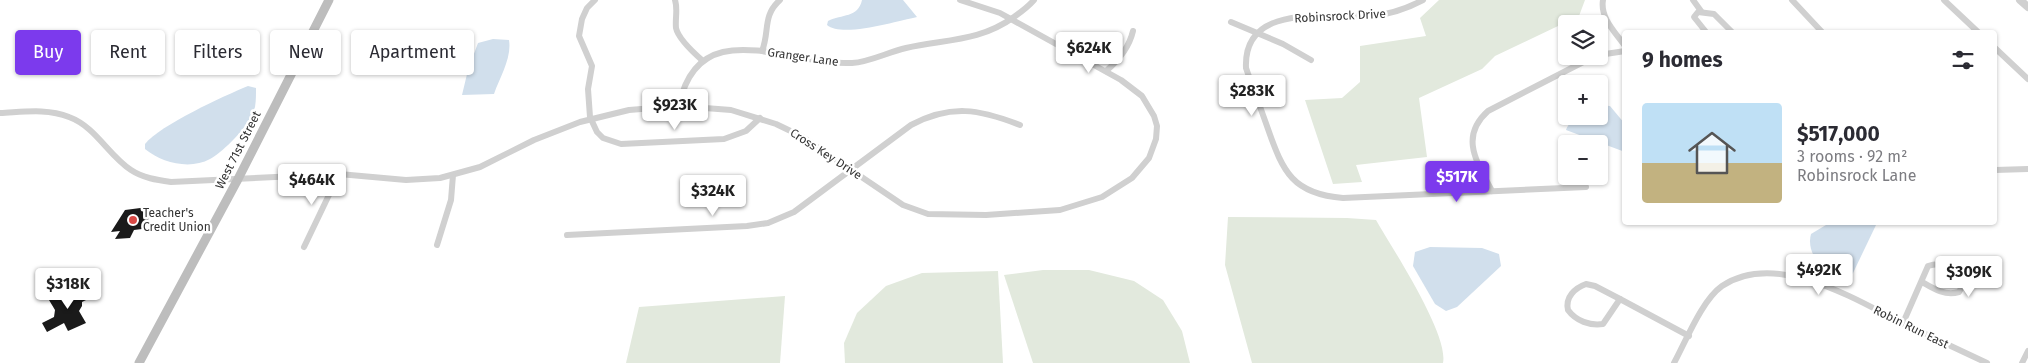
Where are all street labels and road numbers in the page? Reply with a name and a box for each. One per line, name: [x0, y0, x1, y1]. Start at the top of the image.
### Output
street label: Robinsrock Drive: [1294, 7, 1386, 25]
street label: Granger Lane: [767, 45, 839, 69]
street label: West 71st Street: [212, 108, 264, 191]
street label: Cross Key Drive: [788, 126, 864, 182]
street label: Robin Run East: [1871, 303, 1951, 352]

